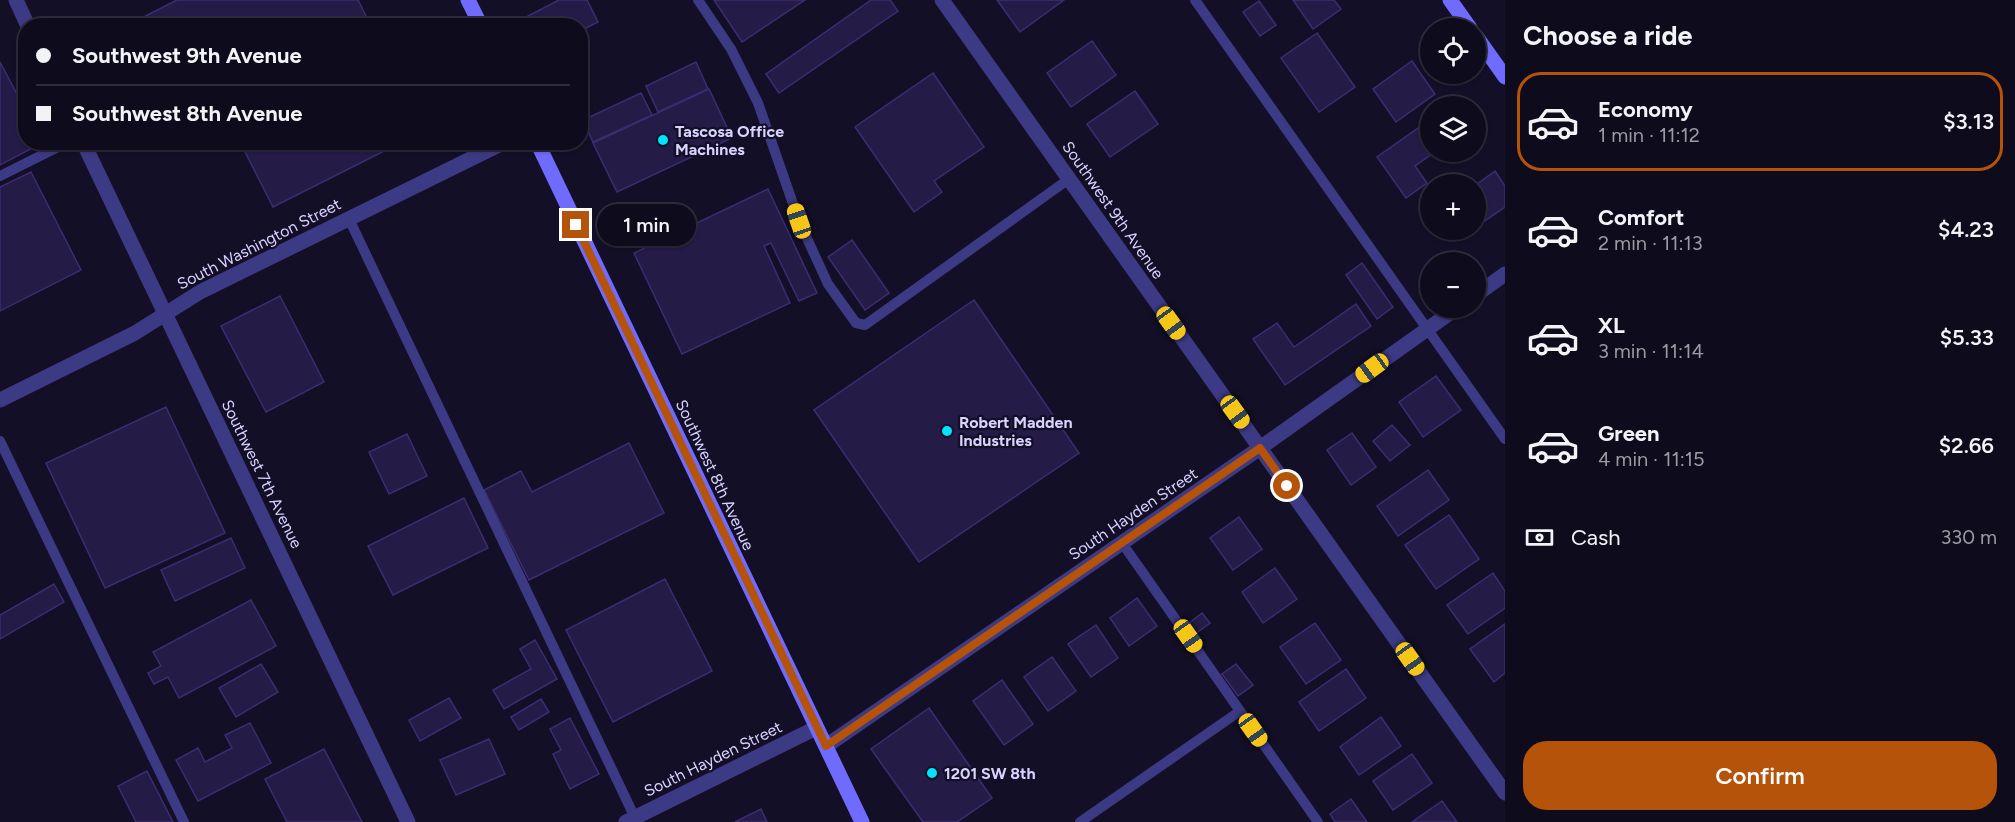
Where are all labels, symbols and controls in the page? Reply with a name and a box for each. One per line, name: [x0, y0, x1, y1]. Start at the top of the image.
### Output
map controls: [1420, 18, 1486, 318]
button: locate: [1420, 18, 1486, 84]
text: Choose a ride: [1523, 19, 1692, 52]
text: Southwest 9th Avenue: [72, 42, 302, 69]
icon: car: [1526, 95, 1580, 149]
button: layers: [1420, 96, 1486, 162]
text: Economy: [1598, 96, 1693, 123]
text: Southwest 8th Avenue: [72, 100, 302, 127]
text: $3.13: [1943, 108, 1994, 135]
place label: Tascosa Office Machines: [675, 122, 784, 159]
text: 1 min · 11:12: [1598, 123, 1700, 147]
marker: Tascosa Office Machines: [656, 133, 670, 147]
street label: Southwest 9th Avenue: [1058, 138, 1168, 283]
button: +: [1420, 174, 1486, 240]
street label: South Washington Street: [174, 194, 344, 294]
car: [785, 201, 813, 241]
icon: car: [1526, 203, 1580, 257]
callout: 1 min: [597, 204, 696, 246]
text: Comfort: [1598, 204, 1684, 231]
route end: [562, 211, 589, 238]
text: 1 min: [623, 213, 670, 237]
text: $4.23: [1938, 216, 1994, 243]
text: 2 min · 11:13: [1598, 231, 1703, 255]
button: −: [1420, 252, 1486, 318]
car: [1153, 303, 1189, 343]
icon: car: [1526, 311, 1580, 365]
text: XL: [1598, 312, 1625, 339]
text: $5.33: [1940, 324, 1994, 351]
text: 3 min · 11:14: [1598, 339, 1704, 363]
car: [1352, 350, 1392, 386]
car: [1217, 392, 1253, 432]
street label: Southwest 7th Avenue: [218, 397, 306, 552]
street label: Southwest 8th Avenue: [672, 397, 758, 554]
place label: Robert Madden Industries: [959, 413, 1073, 450]
icon: car: [1526, 419, 1580, 473]
text: Green: [1598, 420, 1660, 447]
marker: Robert Madden Industries: [940, 424, 954, 438]
text: $2.66: [1939, 432, 1994, 459]
text: 4 min · 11:15: [1598, 447, 1704, 471]
street label: South Hayden Street: [1065, 464, 1201, 564]
route start: [1273, 472, 1300, 499]
icon: cash: [1523, 521, 1556, 554]
text: Cash: [1571, 524, 1621, 551]
text: 330 m: [1940, 525, 1997, 549]
car: [1170, 616, 1206, 656]
car: [1392, 639, 1428, 679]
car: [1235, 710, 1271, 750]
street label: South Hayden Street: [641, 717, 785, 801]
button: Confirm: [1523, 741, 1997, 810]
place label: 1201 SW 8th: [944, 764, 1036, 783]
marker: 1201 SW 8th: [925, 766, 939, 780]

